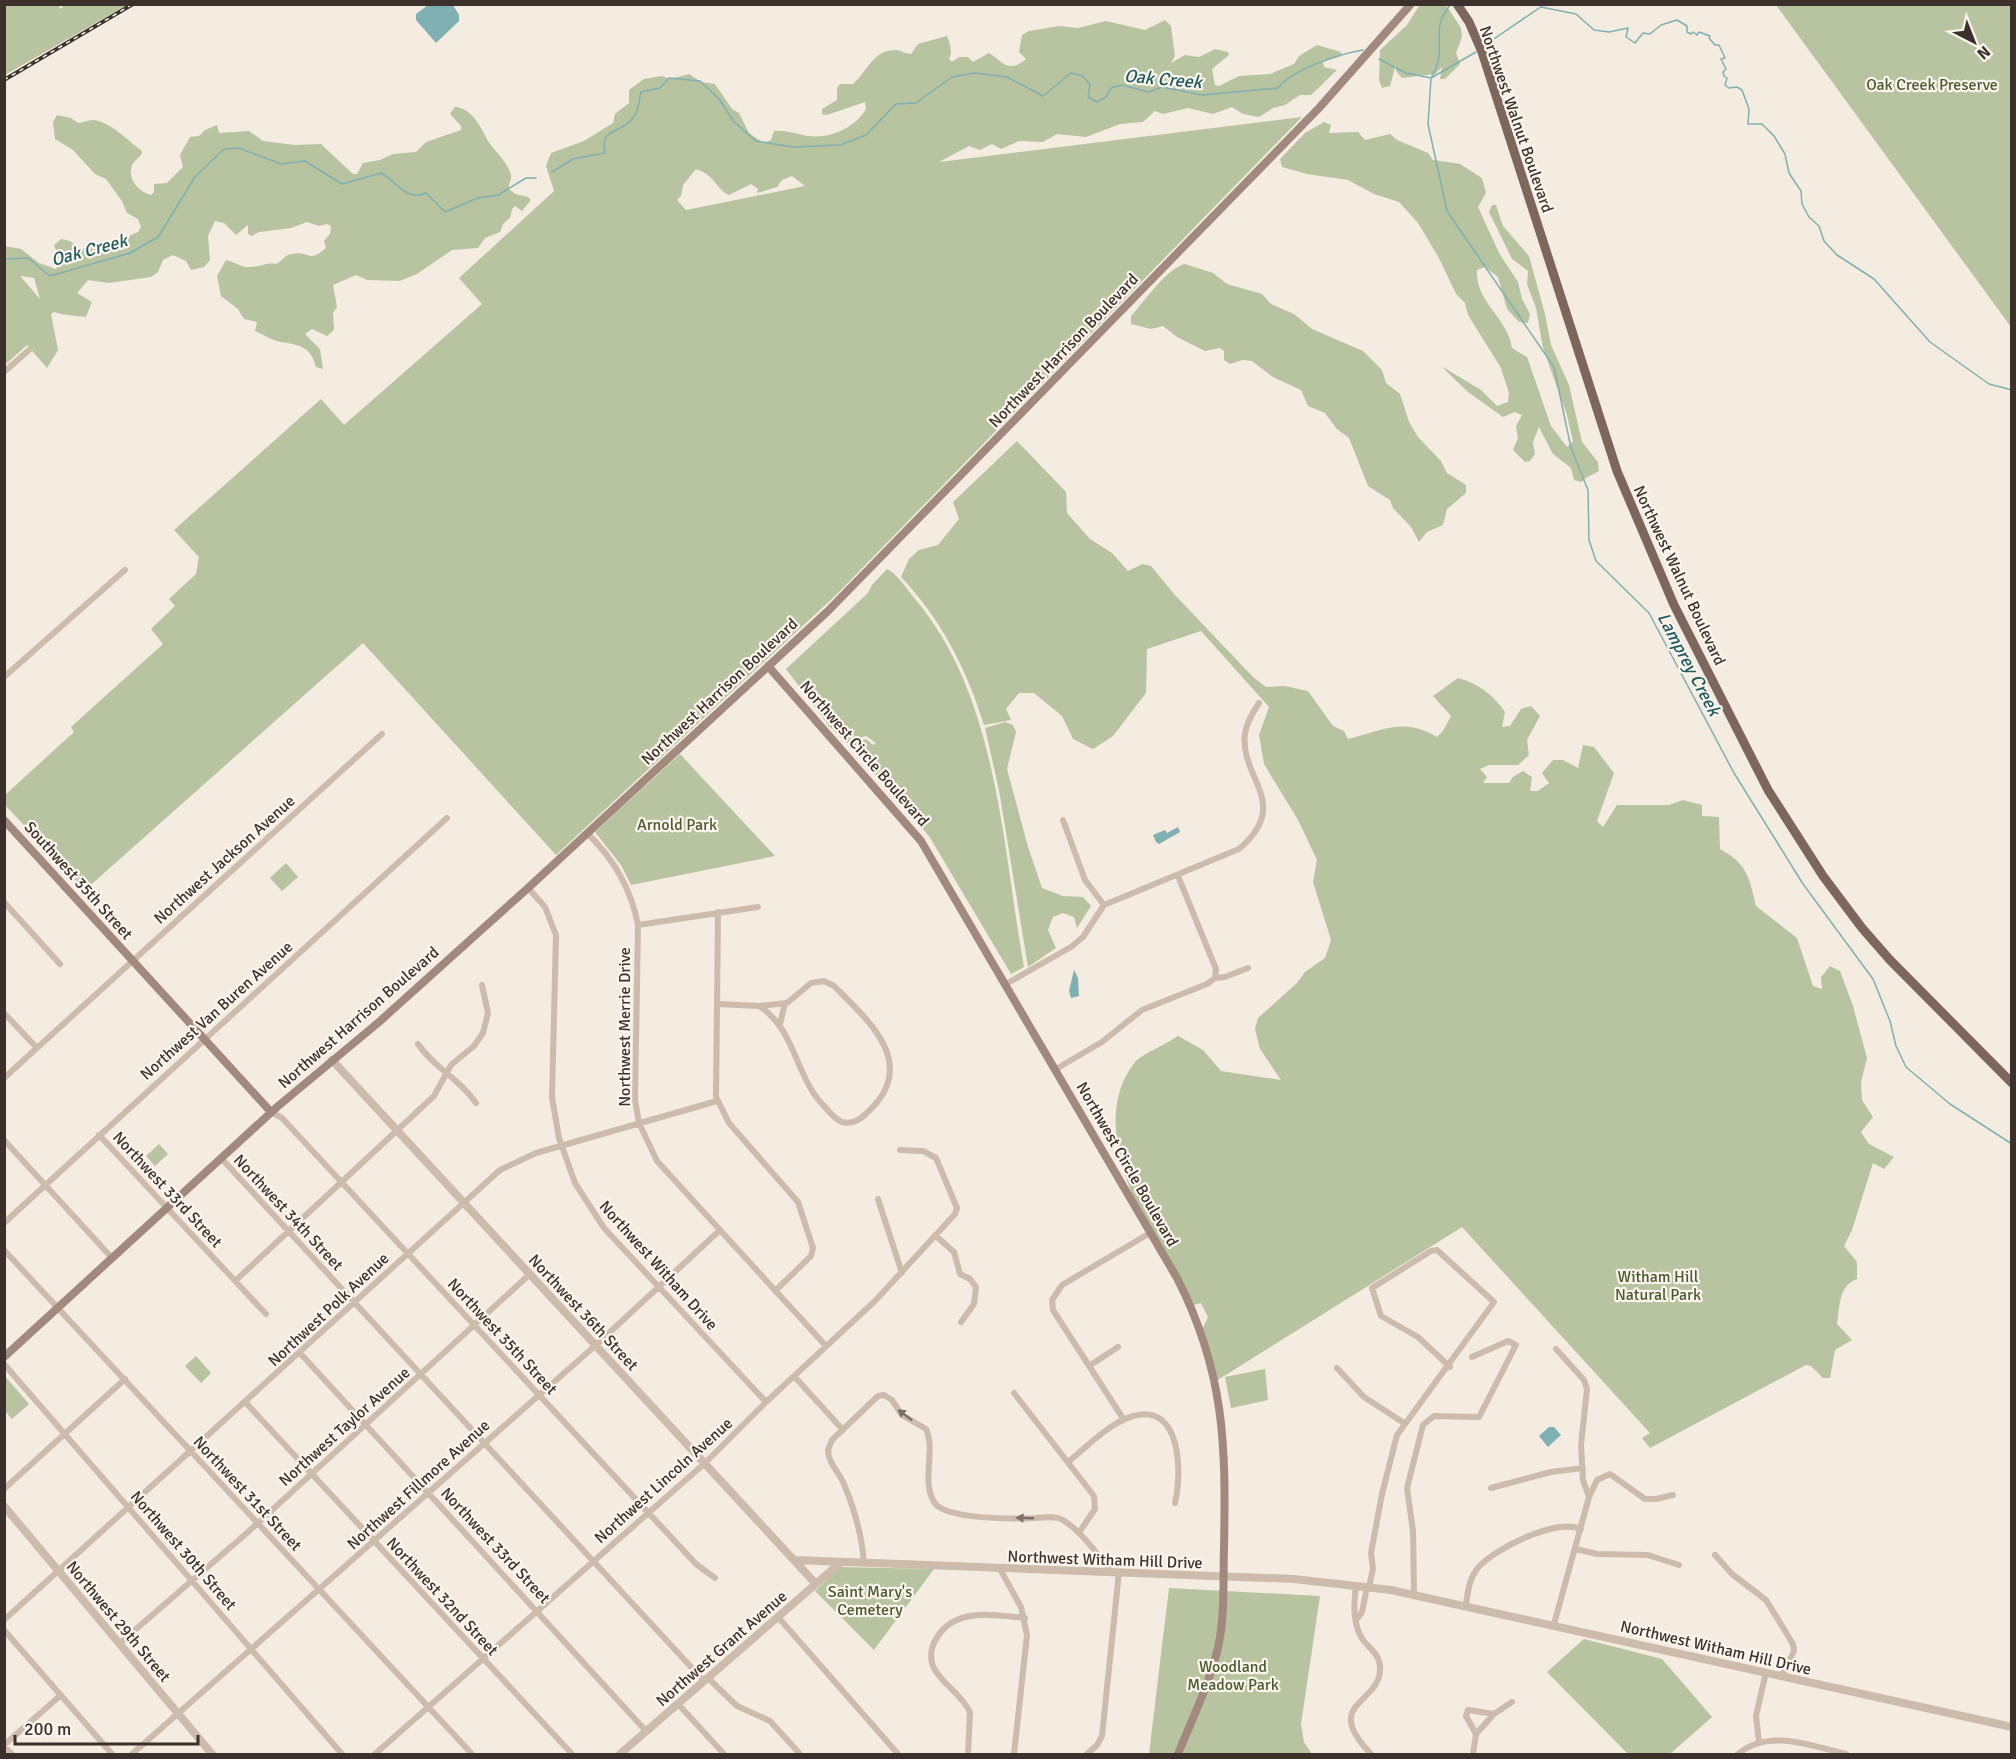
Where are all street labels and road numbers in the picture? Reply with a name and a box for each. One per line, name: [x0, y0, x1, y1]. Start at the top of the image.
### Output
street label: Northwest Walnut Boulevard: [1475, 23, 1557, 215]
street label: Northwest Harrison Boulevard: [985, 269, 1143, 432]
street label: Northwest Walnut Boulevard: [1629, 482, 1730, 669]
street label: Northwest Harrison Boulevard: [637, 614, 802, 769]
street label: Northwest Circle Boulevard: [795, 677, 933, 831]
street label: Northwest Jackson Avenue: [150, 791, 299, 928]
street label: Southwest 35th Street: [20, 817, 137, 944]
street label: Northwest Van Buren Avenue: [136, 937, 297, 1084]
street label: Northwest Harrison Boulevard: [274, 942, 443, 1093]
street label: Northwest Merrie Drive: [615, 947, 635, 1107]
street label: Northwest Circle Boulevard: [1072, 1079, 1183, 1250]
street label: Northwest 33rd Street: [108, 1127, 227, 1252]
street label: Northwest 34th Street: [229, 1150, 348, 1275]
street label: Northwest Witham Drive: [595, 1197, 722, 1335]
street label: Northwest Polk Avenue: [264, 1248, 393, 1371]
street label: Northwest 36th Street: [524, 1250, 643, 1375]
street label: Northwest 35th Street: [443, 1274, 562, 1399]
street label: Northwest Taylor Avenue: [275, 1363, 414, 1491]
street label: Northwest Lincoln Avenue: [591, 1413, 737, 1548]
street label: Northwest Fillmore Avenue: [343, 1415, 494, 1554]
street label: Northwest 31st Street: [189, 1432, 306, 1556]
street label: Northwest 33rd Street: [436, 1483, 555, 1608]
street label: Northwest 30th Street: [126, 1487, 241, 1615]
street label: Northwest 32nd Street: [382, 1533, 503, 1660]
street label: Northwest Witham Hill Drive: [1007, 1547, 1203, 1573]
street label: Northwest 29th Street: [62, 1557, 175, 1686]
street label: Northwest Grant Avenue: [652, 1586, 791, 1711]
street label: Northwest Witham Hill Drive: [1618, 1616, 1813, 1680]

